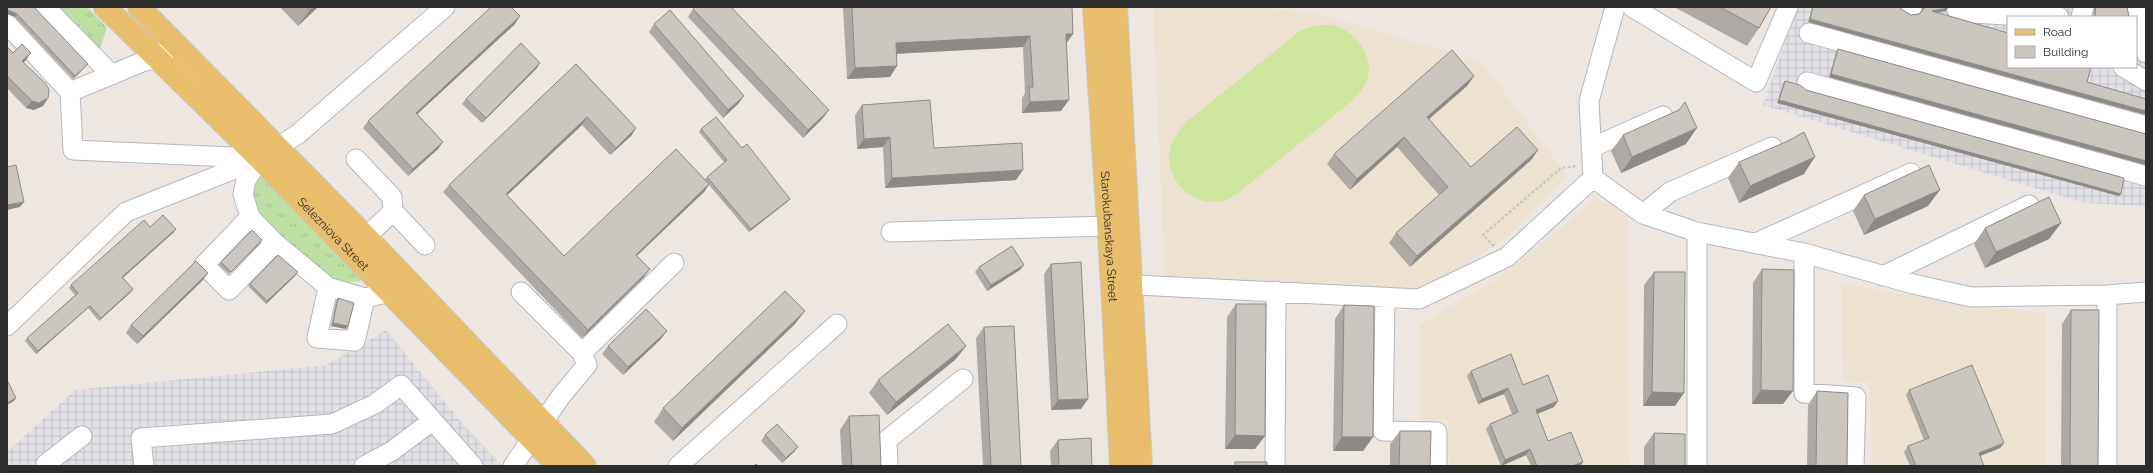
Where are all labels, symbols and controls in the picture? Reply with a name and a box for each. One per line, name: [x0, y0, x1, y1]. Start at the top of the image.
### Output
legend: [2007, 16, 2137, 68]
text: Road: [2043, 25, 2072, 39]
text: Building: [2043, 45, 2089, 59]
street label: Starokubanskaya Street: [1098, 171, 1120, 302]
street label: Selezniova Street: [295, 195, 372, 274]

